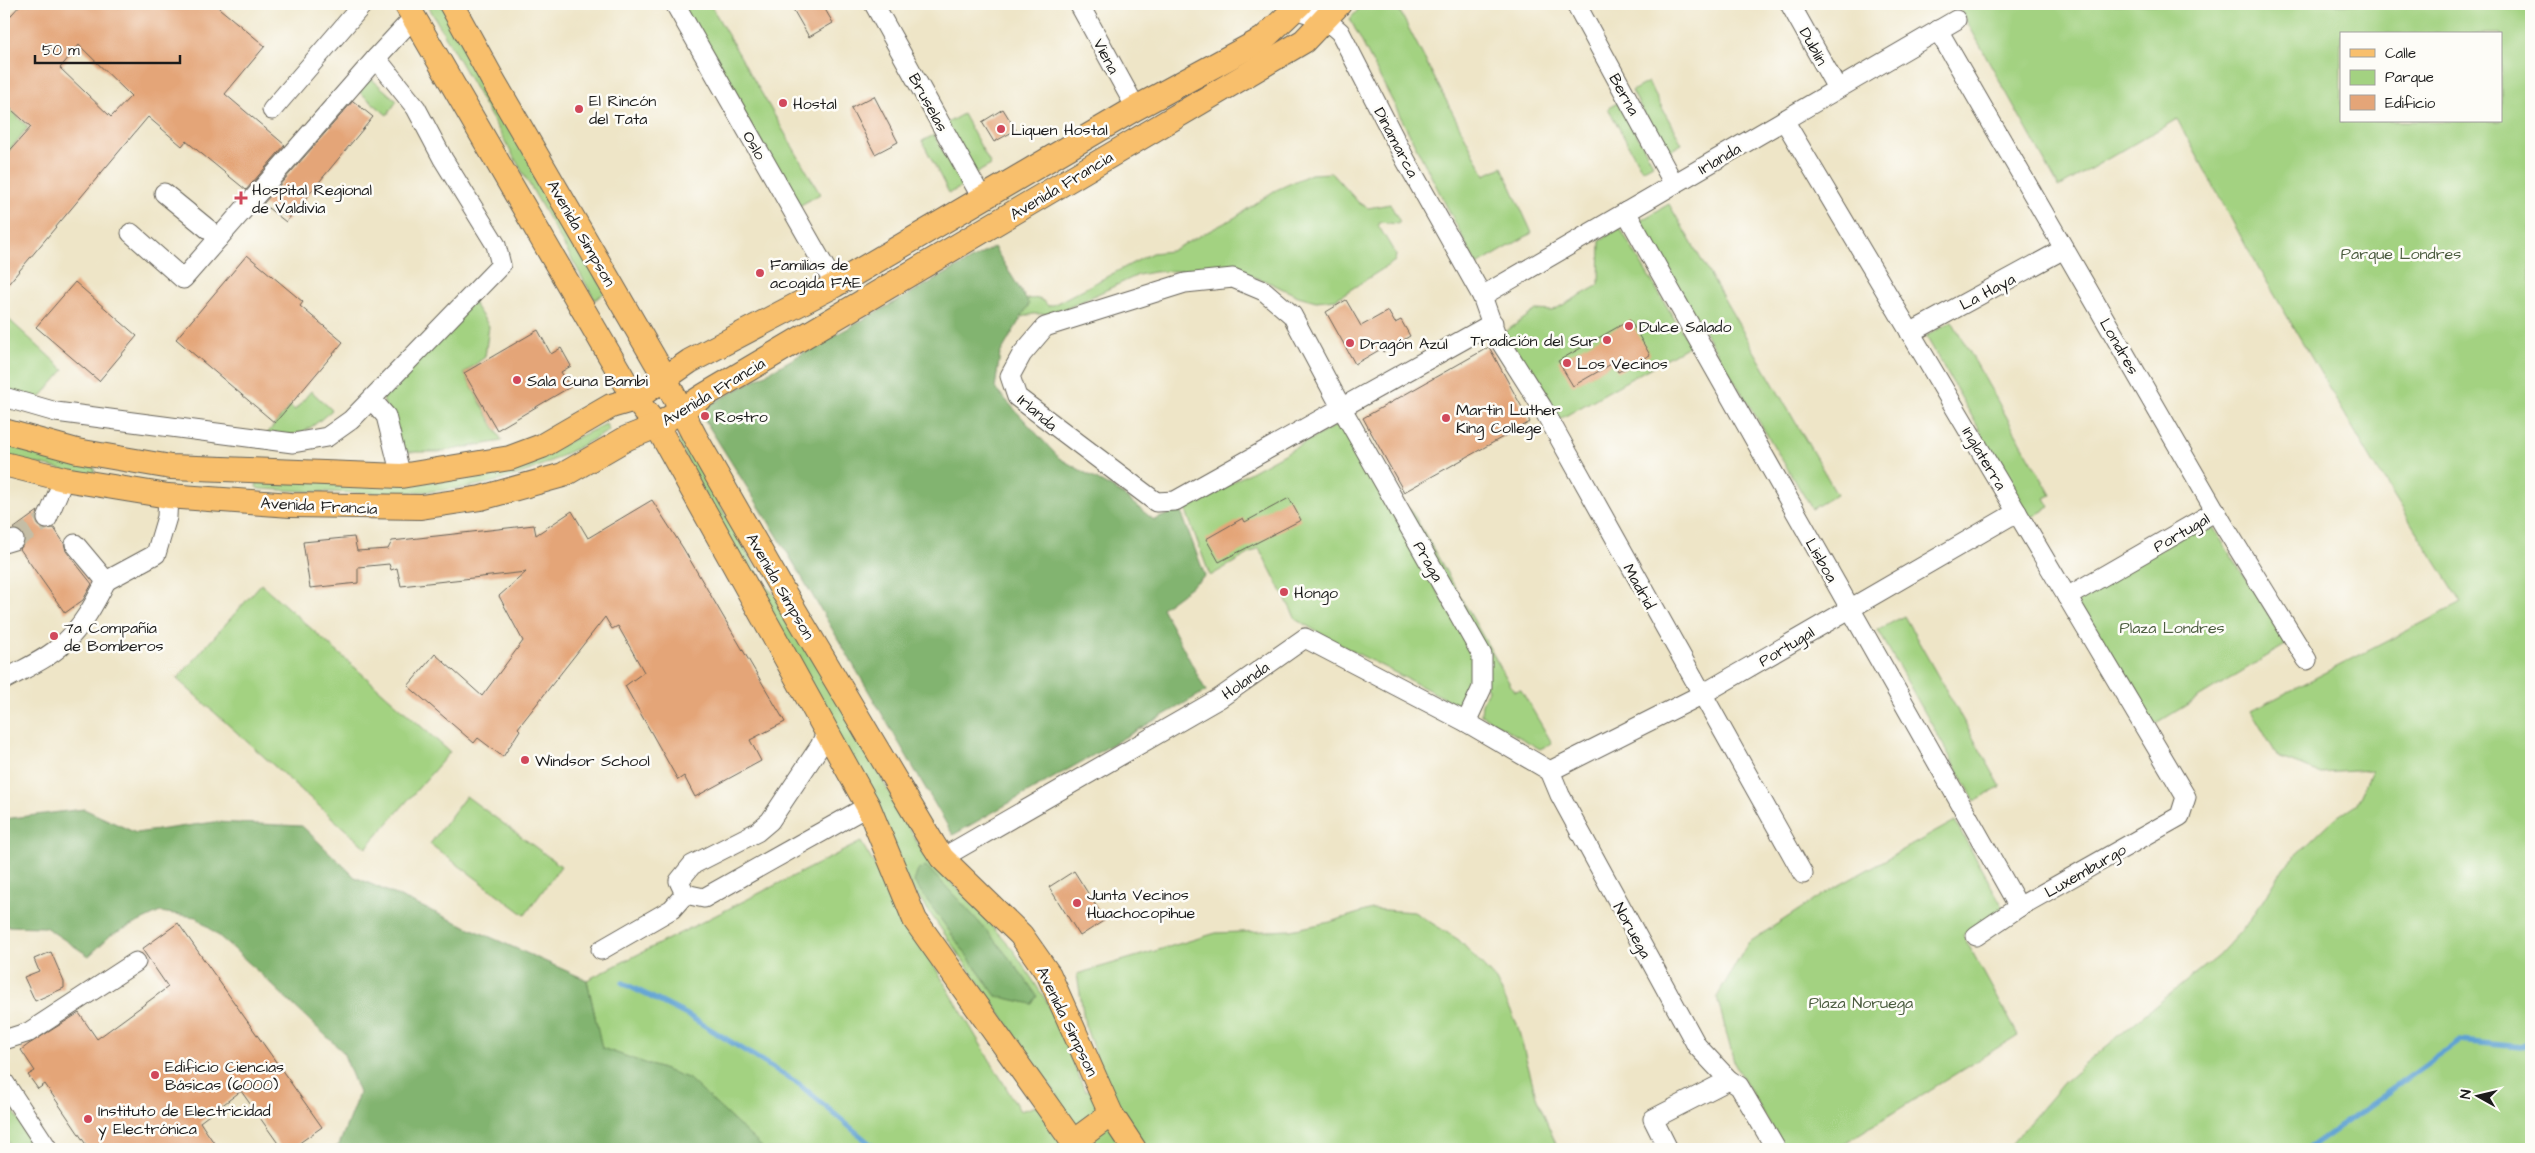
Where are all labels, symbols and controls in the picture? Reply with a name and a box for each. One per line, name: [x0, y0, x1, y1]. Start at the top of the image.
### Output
street label: Dublín: [1794, 23, 1833, 69]
scale bar: [35, 32, 180, 64]
legend: [2340, 32, 2502, 122]
street label: Viena: [1088, 35, 1125, 78]
text: 50 m: [42, 40, 80, 61]
text: Calle: [2385, 43, 2416, 64]
text: Parque: [2385, 67, 2434, 88]
street label: Bruselas: [903, 69, 953, 136]
street label: Berna: [1604, 69, 1645, 119]
place label: El Rincón del Tata: [589, 90, 656, 130]
place label: Hostal: [793, 93, 837, 115]
text: Edificio: [2385, 93, 2436, 114]
marker: Hostal: [777, 97, 789, 109]
marker: El Rincón del Tata: [573, 103, 585, 115]
street label: Dinamarca: [1368, 103, 1424, 181]
place label: Liquen Hostal: [1011, 119, 1108, 141]
marker: Liquen Hostal: [995, 123, 1007, 135]
street label: Oslo: [737, 127, 771, 164]
street label: Irlanda: [1694, 138, 1745, 180]
street label: Avenida Francia: [1006, 146, 1117, 225]
street label: Avenida Simpson: [542, 176, 621, 291]
place label: Hospital Regional de Valdivia: [252, 179, 372, 219]
marker: Hospital Regional de Valdivia: [234, 191, 248, 205]
park label: Parque Londres: [2341, 243, 2461, 265]
place label: Familias de acogida FAE: [770, 254, 862, 295]
marker: Familias de acogida FAE: [754, 267, 766, 279]
street label: La Haya: [1956, 268, 2020, 317]
street label: Londres: [2094, 314, 2144, 379]
place label: Dulce Salado: [1639, 316, 1731, 338]
marker: Dulce Salado: [1623, 320, 1635, 332]
place label: Tradición del Sur: [1470, 330, 1597, 352]
place label: Dragón Azul: [1360, 333, 1448, 356]
marker: Tradición del Sur: [1601, 334, 1613, 346]
marker: Dragón Azul: [1344, 337, 1356, 349]
street label: Avenida Francia: [658, 352, 769, 431]
place label: Los Vecinos: [1577, 353, 1668, 375]
marker: Los Vecinos: [1561, 357, 1573, 369]
place label: Sala Cuna Bambi: [527, 370, 648, 392]
marker: Sala Cuna Bambi: [511, 374, 523, 386]
street label: Irlanda: [1013, 389, 1062, 436]
place label: Martin Luther King College: [1456, 399, 1561, 440]
place label: Rostro: [715, 406, 768, 428]
marker: Rostro: [699, 410, 711, 422]
marker: Martin Luther King College: [1440, 412, 1452, 424]
street label: Inglaterra: [1956, 423, 2012, 495]
street label: Avenida Francia: [260, 492, 378, 520]
street label: Portugal: [2149, 508, 2214, 559]
street label: Avenida Simpson: [741, 529, 820, 644]
street label: Lisboa: [1800, 534, 1843, 587]
street label: Praga: [1407, 537, 1449, 586]
street label: Madrid: [1618, 560, 1661, 613]
place label: Hongo: [1294, 582, 1338, 605]
marker: Hongo: [1278, 586, 1290, 598]
place label: 7a Compañía de Bomberos: [64, 617, 164, 657]
park label: Plaza Londres: [2119, 617, 2225, 639]
street label: Portugal: [1754, 622, 1819, 673]
marker: 7a Compañía de Bomberos: [48, 630, 60, 642]
street label: Holanda: [1217, 656, 1274, 705]
place label: Windsor School: [535, 750, 650, 772]
marker: Windsor School: [519, 754, 531, 766]
street label: Luxemburgo: [2041, 839, 2131, 904]
place label: Junta Vecinos Huachocopihue: [1087, 884, 1196, 924]
marker: Junta Vecinos Huachocopihue: [1071, 897, 1083, 909]
street label: Noruega: [1607, 898, 1657, 963]
street label: Avenida Simpson: [1031, 963, 1103, 1080]
park label: Plaza Noruega: [1809, 992, 1913, 1015]
place label: Edificio Ciencias Básicas (6000): [165, 1056, 284, 1096]
marker: Edificio Ciencias Básicas (6000): [149, 1069, 161, 1081]
north arrow: [2452, 1070, 2502, 1120]
text: N: [2456, 1088, 2477, 1100]
place label: Instituto de Electricidad y Electrónica: [98, 1100, 271, 1141]
marker: Instituto de Electricidad y Electrónica: [82, 1113, 94, 1125]

